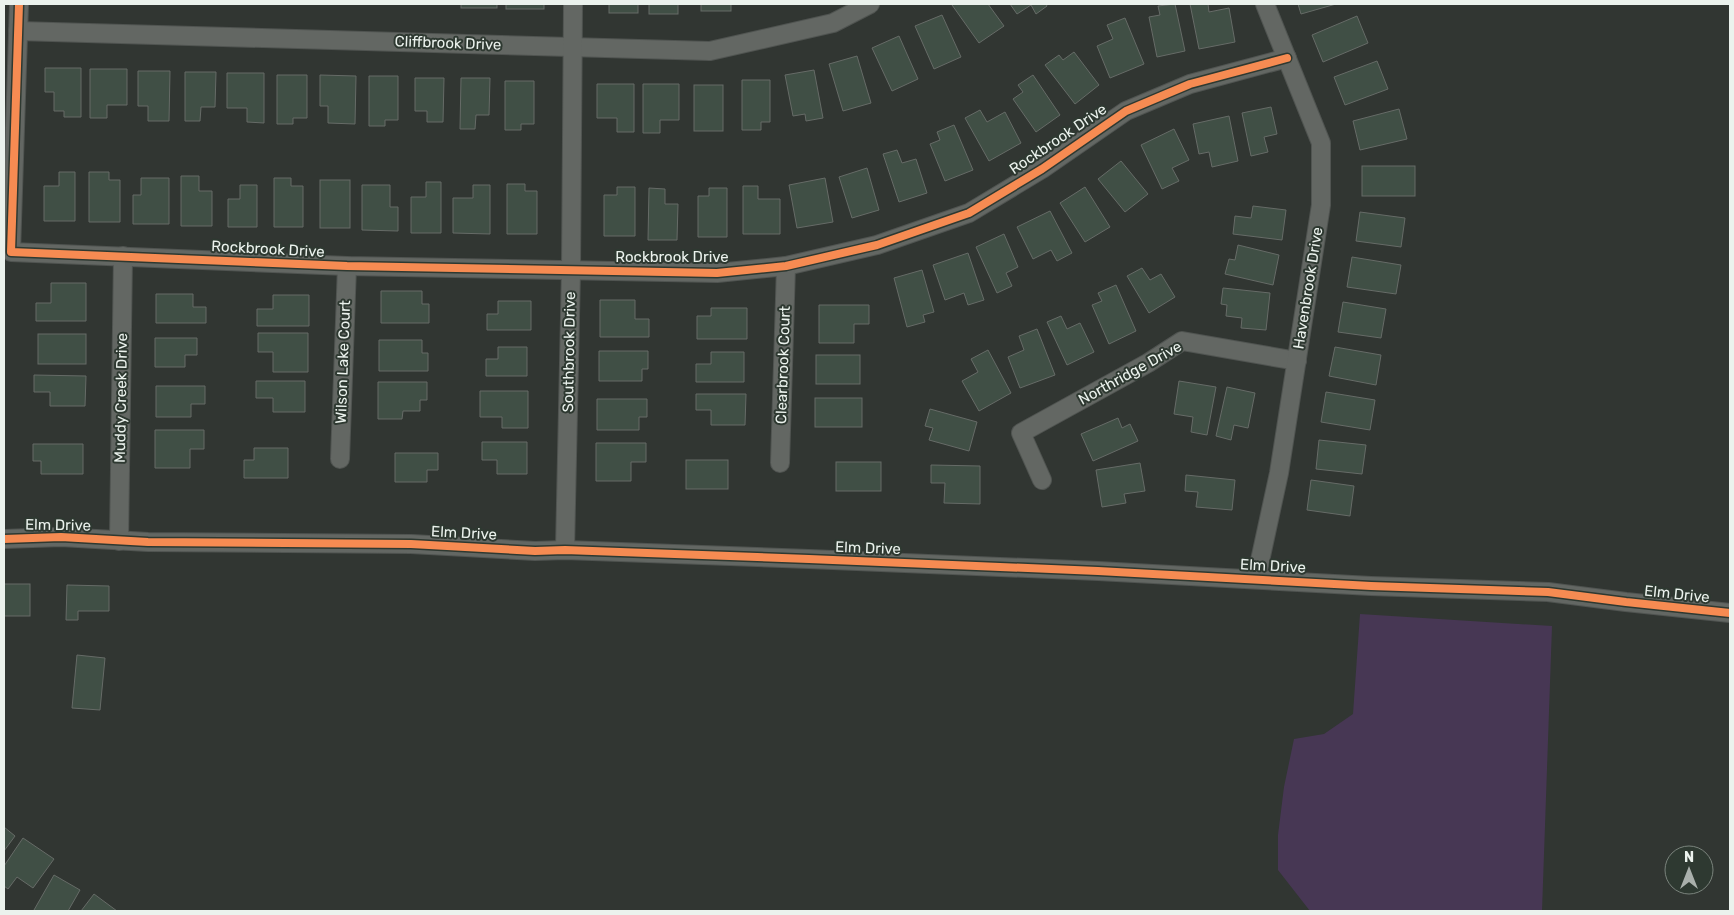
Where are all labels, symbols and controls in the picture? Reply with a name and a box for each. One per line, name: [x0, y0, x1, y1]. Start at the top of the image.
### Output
street label: Cliffbrook Drive: [394, 32, 502, 54]
street label: Rockbrook Drive: [1006, 100, 1110, 178]
street label: Havenbrook Drive: [1289, 226, 1327, 350]
street label: Rockbrook Drive: [211, 237, 325, 261]
street label: Rockbrook Drive: [615, 248, 729, 266]
street label: Southbrook Drive: [559, 291, 579, 413]
street label: Wilson Lake Court: [332, 300, 354, 424]
street label: Clearbrook Court: [772, 306, 794, 424]
street label: Muddy Creek Drive: [111, 333, 131, 463]
street label: Northridge Drive: [1075, 337, 1185, 409]
street label: Elm Drive: [25, 515, 91, 535]
street label: Elm Drive: [431, 522, 497, 544]
street label: Elm Drive: [835, 538, 901, 558]
street label: Elm Drive: [1240, 555, 1306, 577]
street label: Elm Drive: [1643, 582, 1711, 606]
north arrow: [1664, 845, 1714, 895]
text: N: [1684, 849, 1694, 866]

